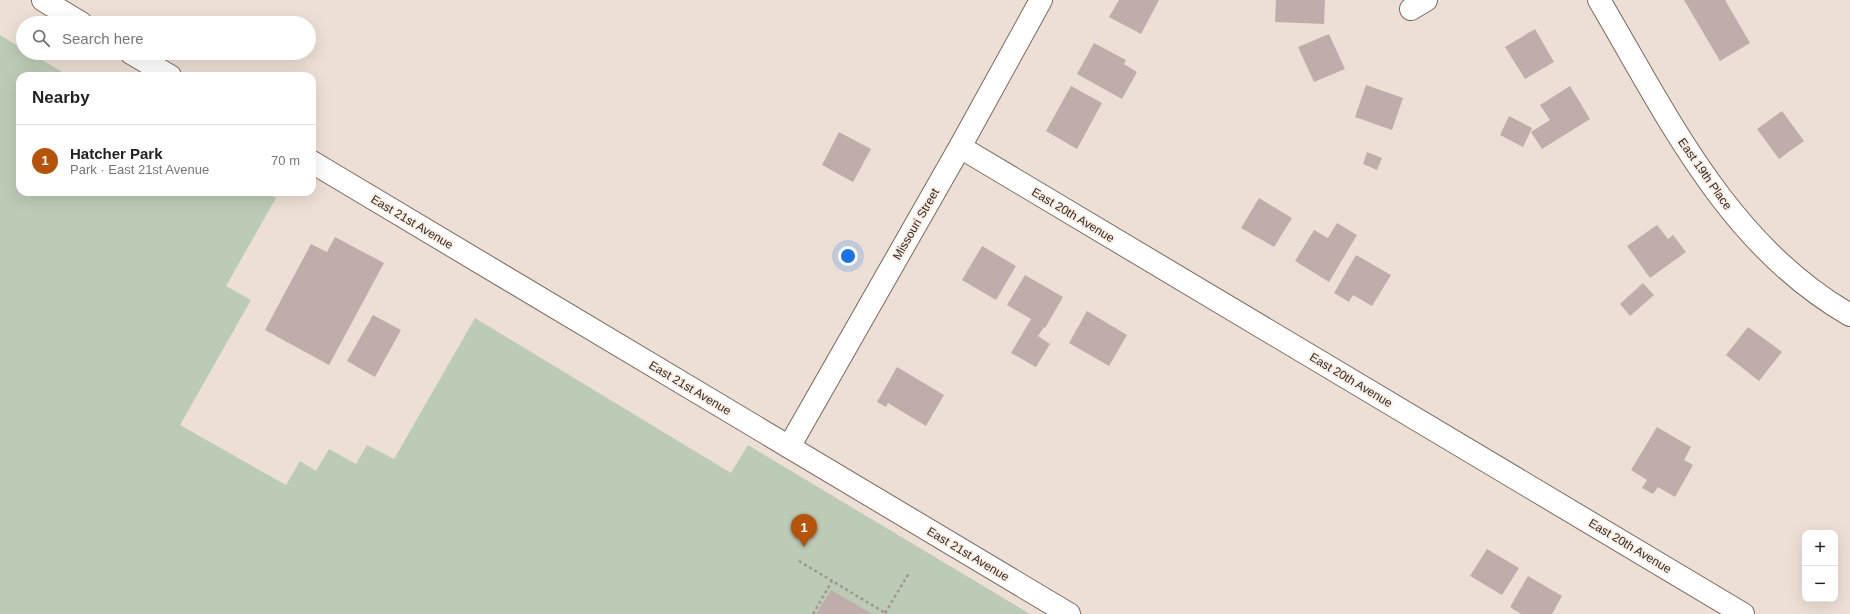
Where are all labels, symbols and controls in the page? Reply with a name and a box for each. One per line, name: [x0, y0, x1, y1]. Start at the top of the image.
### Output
search box: [16, 16, 316, 60]
icon: search: [30, 27, 52, 49]
text: Search here: [62, 30, 144, 47]
text: Nearby: [32, 88, 90, 107]
street label: East 19th Place: [1675, 136, 1735, 213]
text: Hatcher Park: [70, 145, 163, 162]
text: 1: [41, 153, 49, 168]
text: 70 m: [271, 153, 300, 168]
text: Park · East 21st Avenue: [70, 162, 209, 177]
street label: Missouri Street: [890, 185, 942, 262]
street label: East 20th Avenue: [1029, 185, 1117, 245]
street label: East 21st Avenue: [368, 192, 456, 252]
your location: [838, 246, 858, 266]
street label: East 20th Avenue: [1307, 350, 1395, 410]
street label: East 21st Avenue: [646, 358, 734, 418]
pin: 1: [791, 514, 817, 547]
street label: East 20th Avenue: [1586, 516, 1674, 576]
street label: East 21st Avenue: [924, 524, 1012, 584]
map controls: [1802, 530, 1838, 602]
button: +: [1802, 530, 1838, 566]
button: −: [1802, 566, 1838, 602]

